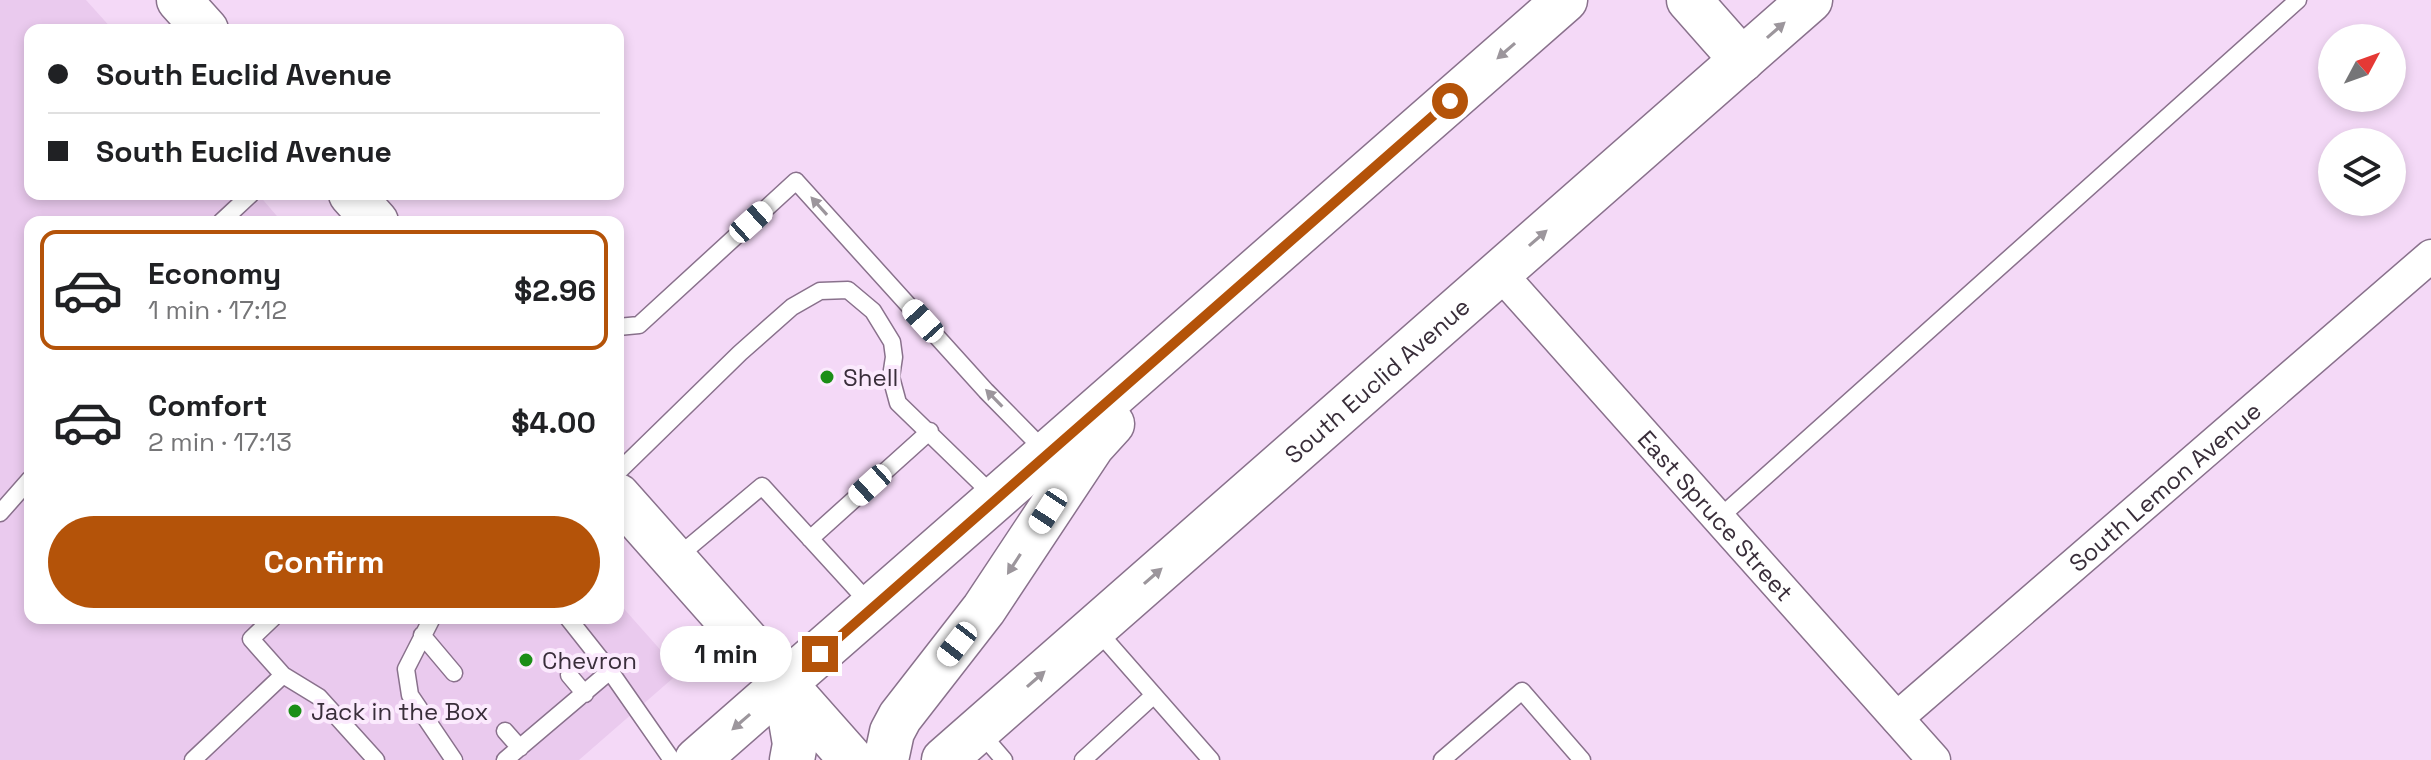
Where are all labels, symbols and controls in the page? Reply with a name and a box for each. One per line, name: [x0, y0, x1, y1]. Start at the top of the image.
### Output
one-way arrow: [1765, 22, 1785, 39]
north arrow: [2318, 24, 2406, 112]
map controls: [2318, 24, 2406, 216]
one-way arrow: [1497, 42, 1516, 60]
text: South Euclid Avenue: [96, 55, 392, 94]
route start: [1432, 83, 1468, 119]
button: layers: [2318, 128, 2406, 216]
text: South Euclid Avenue: [96, 132, 392, 171]
car: [725, 197, 777, 247]
one-way arrow: [810, 197, 828, 216]
one-way arrow: [1527, 230, 1547, 247]
icon: car: [52, 254, 124, 326]
text: Economy: [148, 254, 281, 293]
text: $2.96: [514, 271, 596, 310]
street label: South Euclid Avenue: [1278, 290, 1476, 470]
text: 1 min · 17:12: [148, 293, 287, 327]
car: [898, 295, 948, 347]
place label: Shell: [843, 362, 898, 393]
marker: Shell: [818, 368, 836, 386]
icon: car: [52, 386, 124, 458]
text: Comfort: [148, 386, 267, 425]
one-way arrow: [985, 389, 1003, 408]
street label: South Lemon Avenue: [2062, 395, 2267, 578]
text: $4.00: [511, 403, 596, 442]
street label: East Spruce Street: [1632, 423, 1800, 607]
text: 2 min · 17:13: [148, 425, 292, 459]
car: [844, 460, 896, 510]
car: [1025, 484, 1071, 538]
button: Confirm: [48, 516, 600, 608]
one-way arrow: [1007, 553, 1021, 575]
one-way arrow: [1144, 568, 1163, 586]
car: [933, 618, 981, 670]
callout: 1 min: [660, 626, 792, 682]
route end: [802, 636, 838, 672]
text: 1 min: [694, 637, 758, 671]
place label: Chevron: [542, 645, 637, 676]
marker: Chevron: [517, 651, 535, 669]
one-way arrow: [1026, 671, 1046, 688]
place label: Jack in the Box: [311, 696, 489, 727]
marker: Jack in the Box: [286, 702, 304, 720]
one-way arrow: [732, 713, 751, 731]

